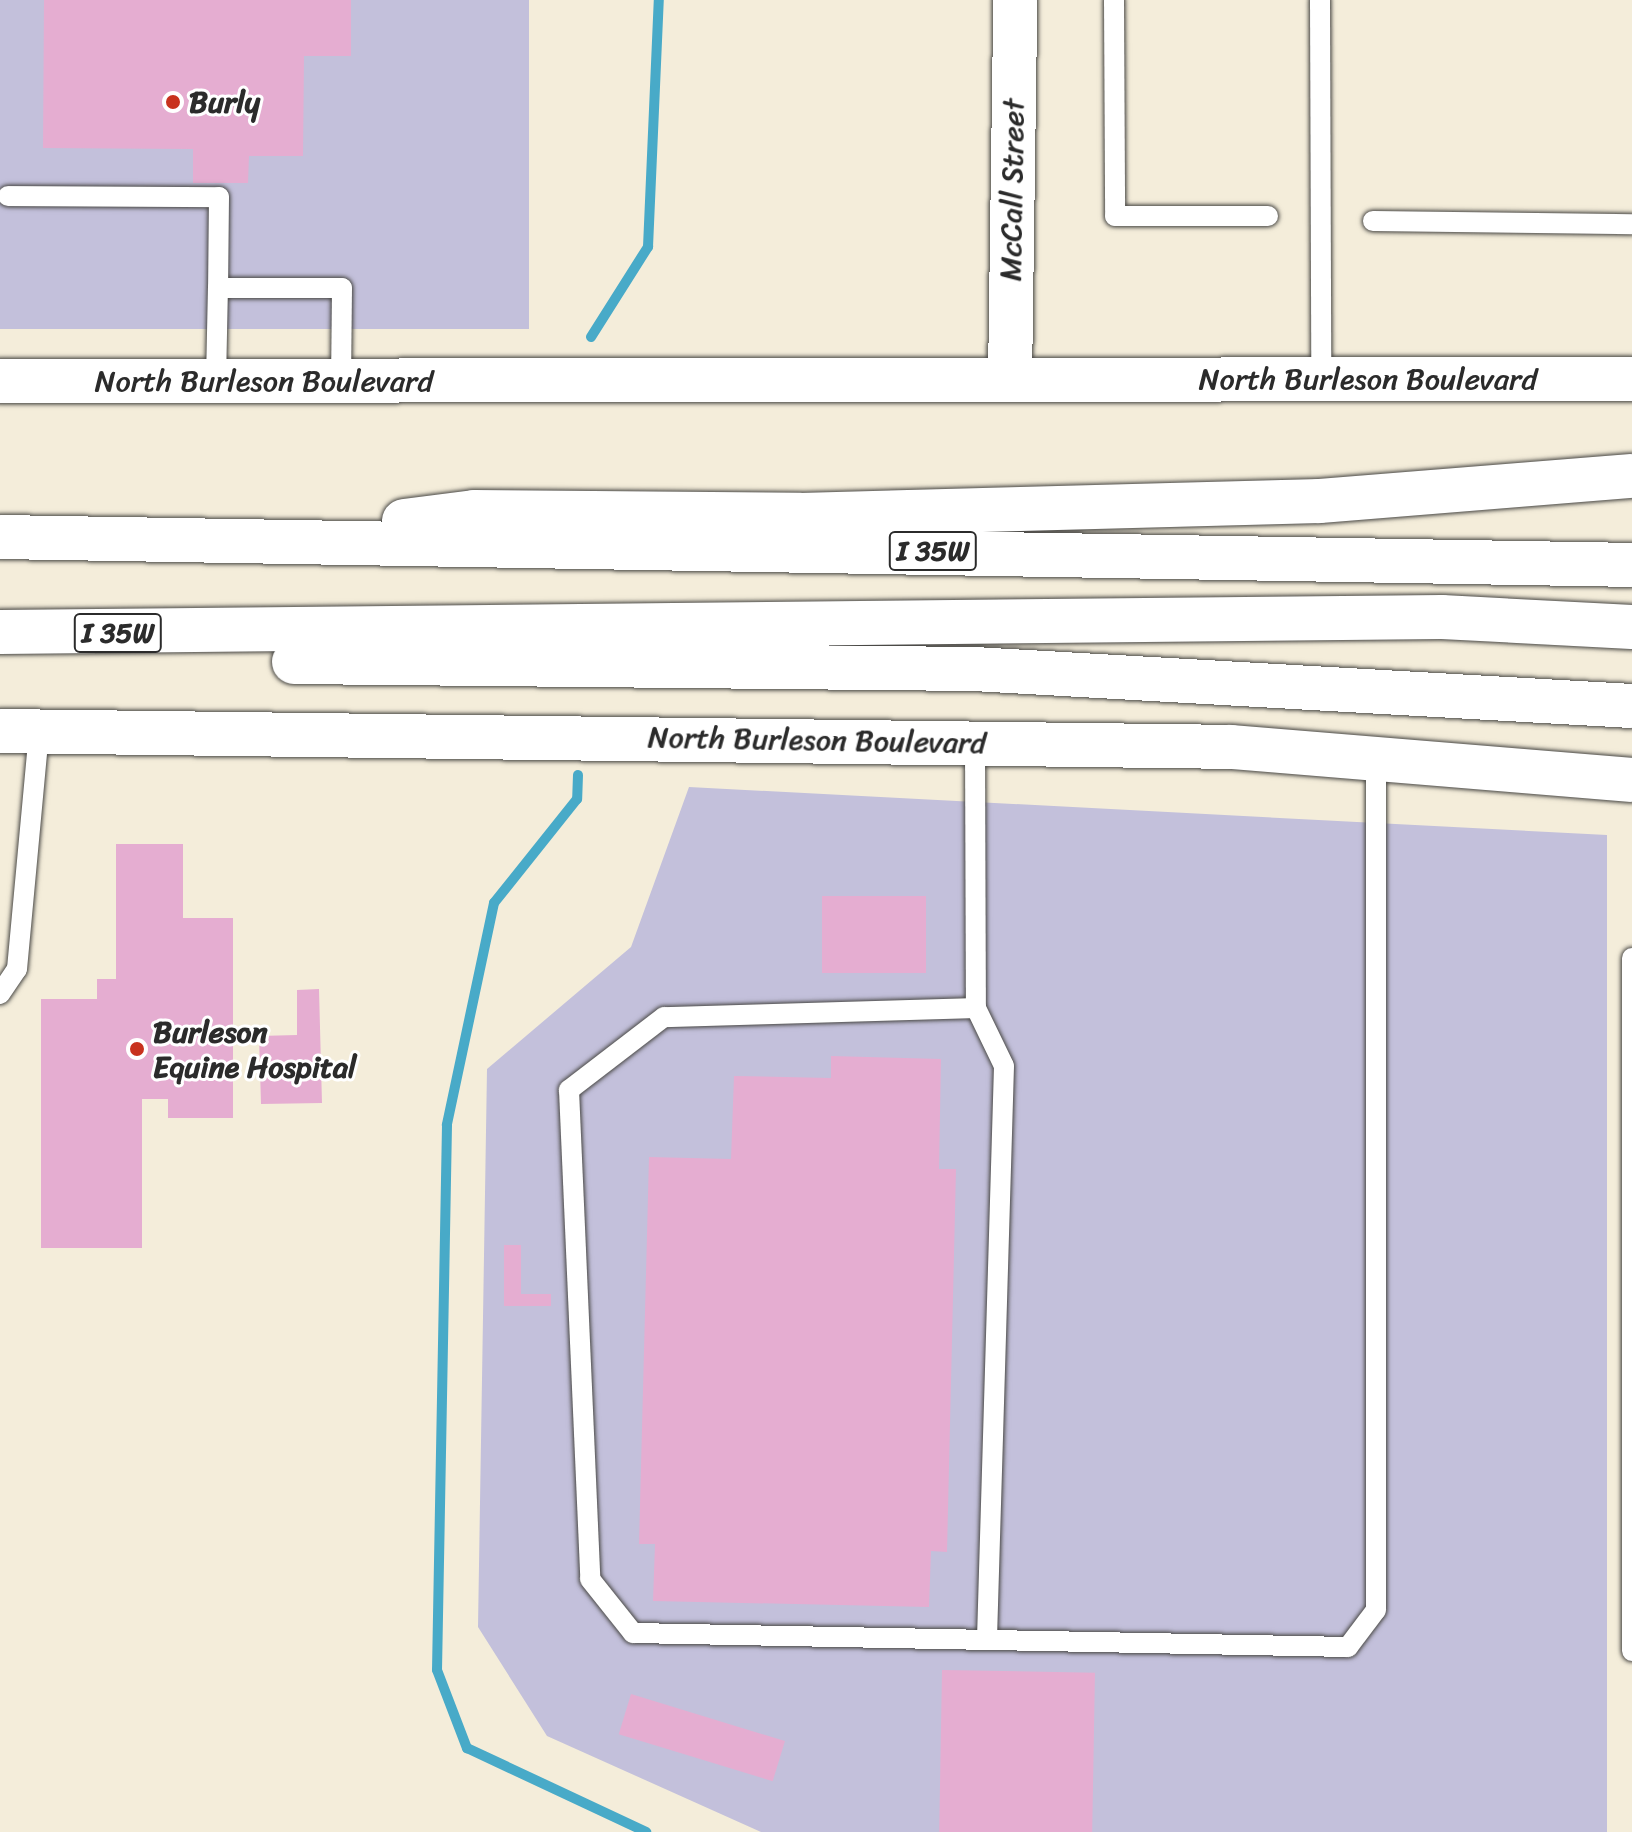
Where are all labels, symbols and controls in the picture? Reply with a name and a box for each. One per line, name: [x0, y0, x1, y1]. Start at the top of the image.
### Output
place label: Burly: [189, 84, 260, 120]
marker: Burly: [164, 93, 182, 111]
street label: McCall Street: [992, 97, 1032, 283]
street label: North Burleson Boulevard: [1199, 361, 1537, 397]
street label: North Burleson Boulevard: [95, 363, 433, 399]
road number: I 35W: [887, 527, 979, 575]
road number: I 35W: [72, 609, 164, 657]
street label: North Burleson Boulevard: [648, 719, 986, 761]
place label: Burleson Equine Hospital: [153, 1014, 357, 1084]
marker: Burleson Equine Hospital: [128, 1040, 146, 1058]

